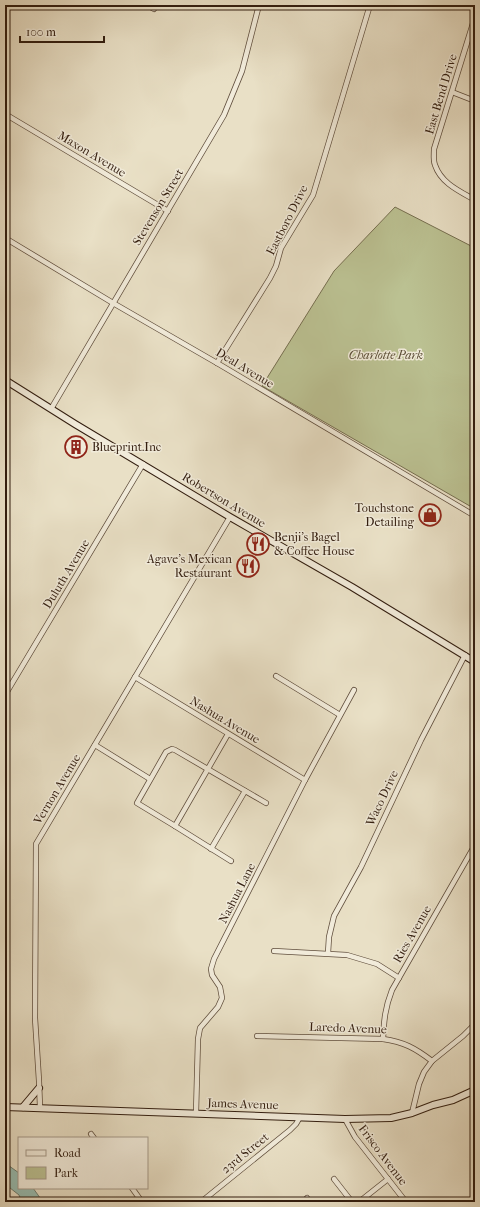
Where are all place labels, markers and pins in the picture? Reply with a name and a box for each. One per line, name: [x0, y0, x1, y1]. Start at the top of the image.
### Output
building icon: Blueprint.Inc: [63, 434, 89, 460]
place label: Blueprint.Inc: [92, 440, 161, 454]
place label: Touchstone Detailing: [355, 501, 415, 529]
shop icon: Touchstone Detailing: [417, 502, 443, 528]
place label: Benji's Bagel & Coffee House: [274, 530, 355, 558]
restaurant icon: Benji's Bagel & Coffee House: [245, 531, 271, 557]
place label: Agave's Mexican Restaurant: [146, 552, 233, 580]
restaurant icon: Agave's Mexican Restaurant: [235, 553, 261, 579]

